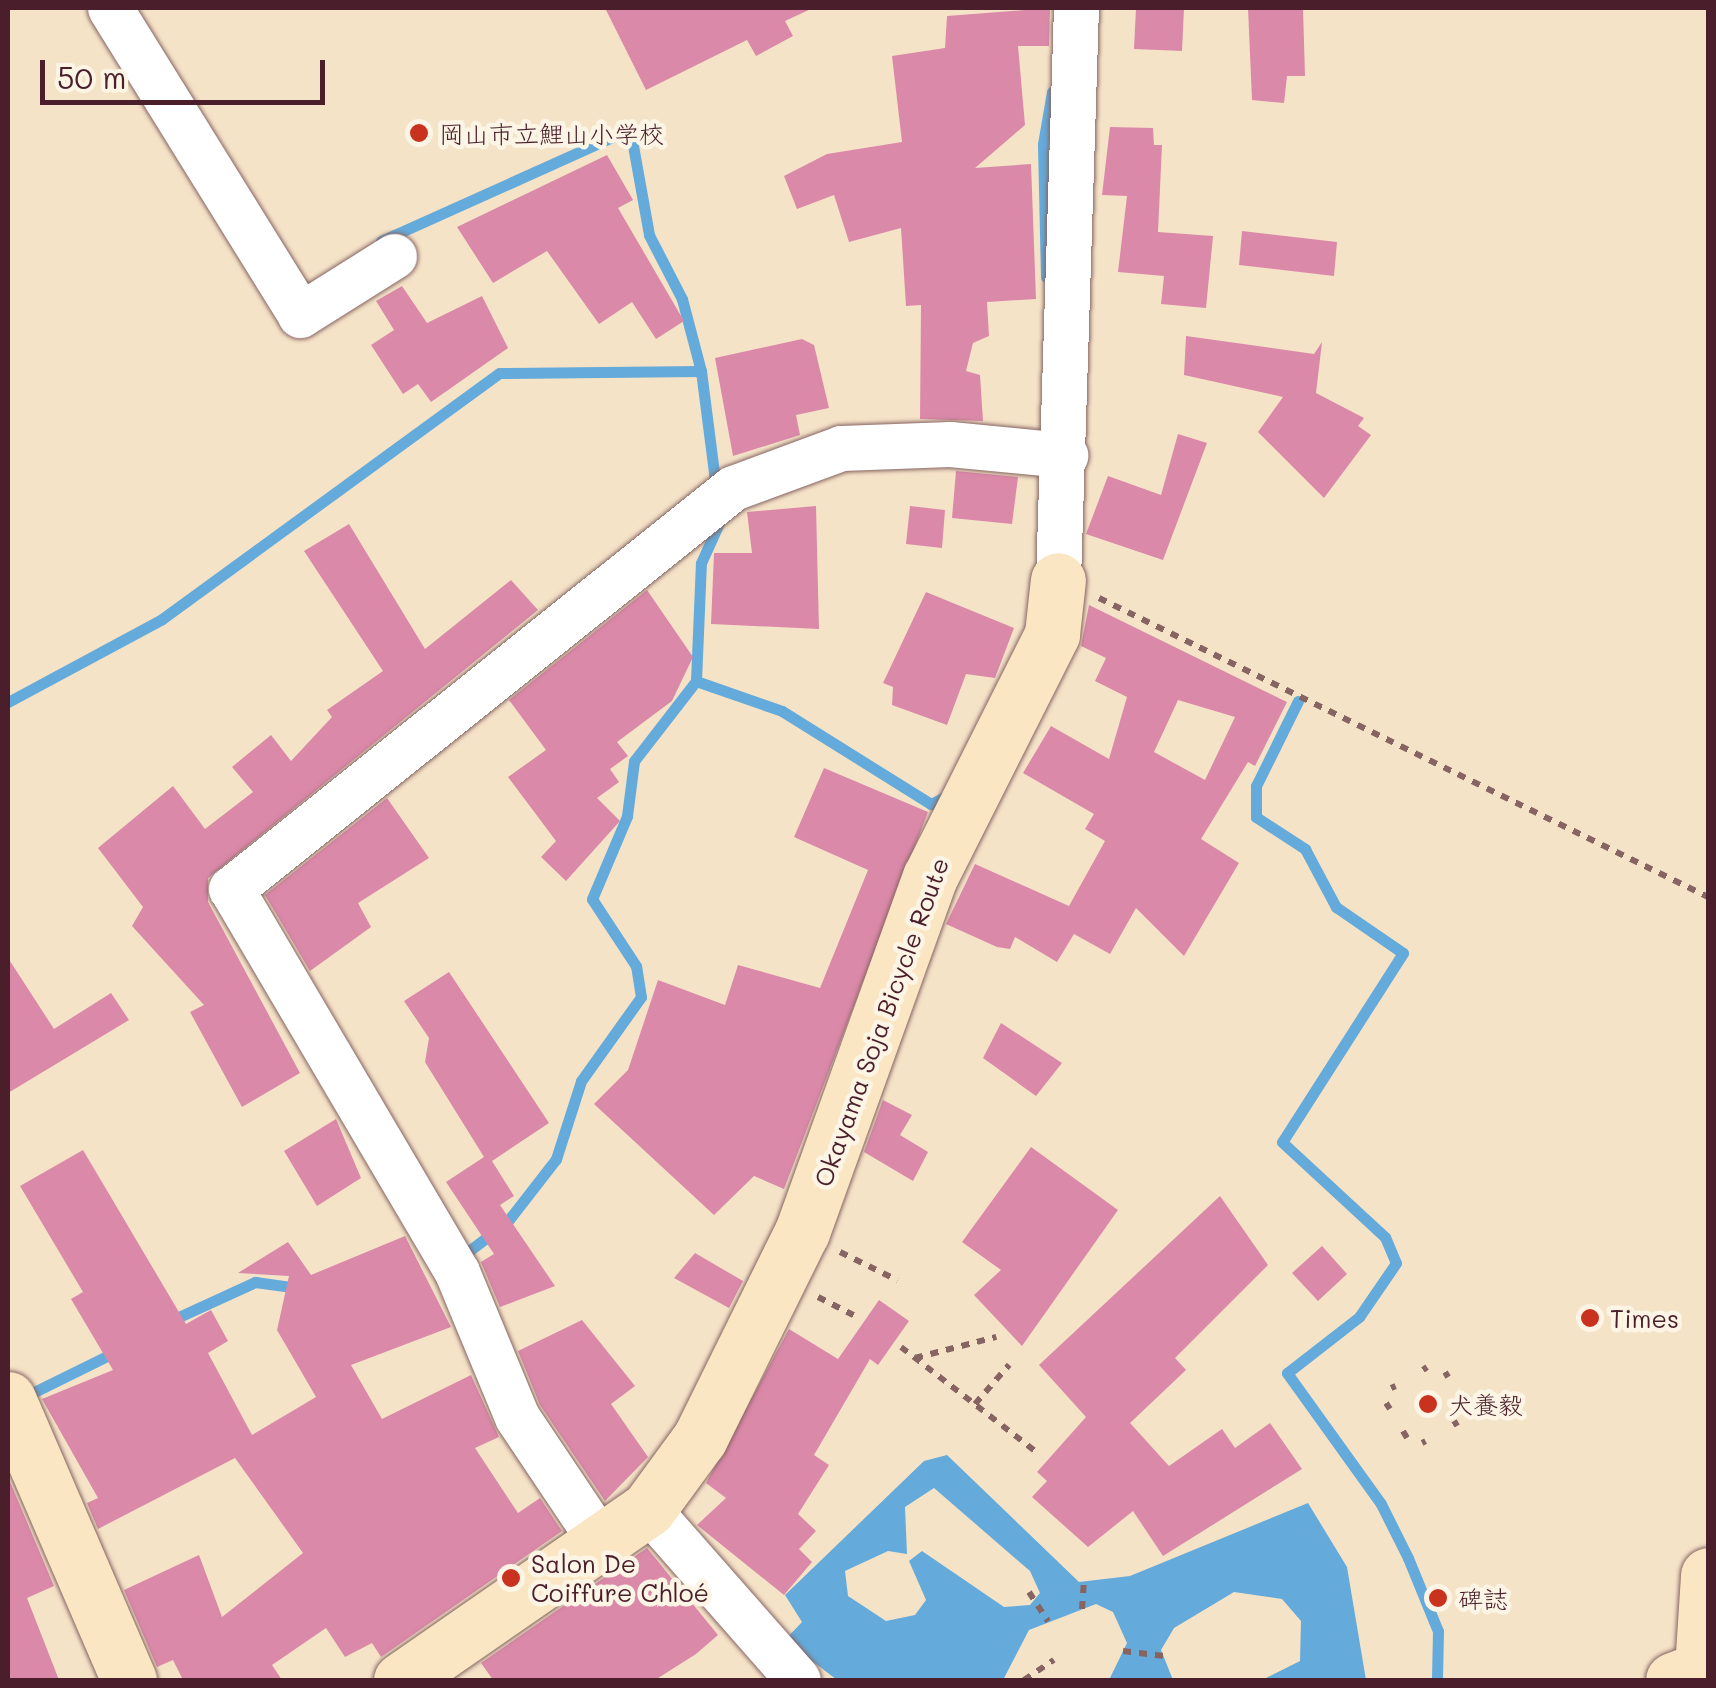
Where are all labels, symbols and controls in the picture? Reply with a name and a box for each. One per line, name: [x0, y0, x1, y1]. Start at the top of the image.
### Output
scale bar: [45, 40, 330, 102]
text: 50 m: [57, 57, 127, 97]
place label: 岡山市立鯉山小学校: [439, 118, 664, 148]
marker: 岡山市立鯉山小学校: [408, 122, 430, 144]
street label: Okayama Soja Bicycle Route: [807, 853, 955, 1191]
place label: Times: [1610, 1303, 1679, 1333]
marker: Times: [1579, 1307, 1601, 1329]
place label: 犬養毅: [1448, 1389, 1523, 1419]
marker: 犬養毅: [1417, 1393, 1439, 1415]
place label: Salon De Coiffure Chloé: [531, 1549, 709, 1608]
marker: Salon De Coiffure Chloé: [500, 1567, 522, 1589]
place label: 碑誌: [1458, 1583, 1508, 1613]
marker: 碑誌: [1427, 1587, 1449, 1609]

